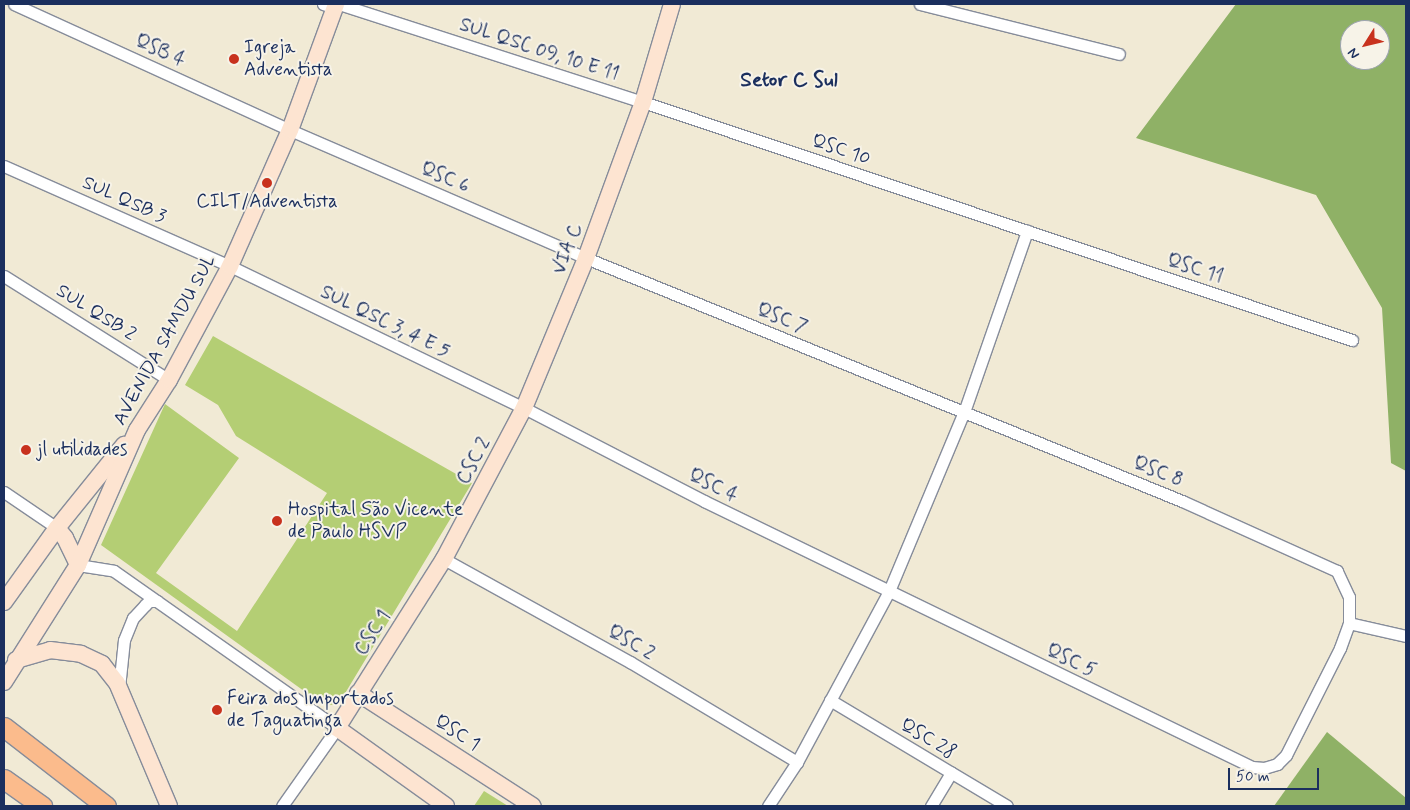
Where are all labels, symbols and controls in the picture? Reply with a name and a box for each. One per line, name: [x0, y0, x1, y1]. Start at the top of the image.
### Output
street label: SUL QSC 09, 10 E 11: [456, 13, 622, 87]
north arrow: [1340, 20, 1390, 70]
street label: QSB 4: [131, 30, 189, 72]
place label: Igreja Adventista: [244, 37, 332, 81]
text: N: [1344, 44, 1364, 62]
marker: Igreja Adventista: [228, 53, 240, 65]
district label: Setor C Sul: [739, 67, 839, 93]
street label: QSC 10: [809, 129, 873, 171]
street label: QSC 6: [417, 158, 473, 198]
street label: SUL QSB 3: [79, 172, 169, 228]
marker: CILT/Adventista: [261, 177, 273, 189]
place label: CILT/Adventista: [196, 191, 338, 213]
street label: VIA C: [548, 220, 588, 278]
street label: QSC 11: [1164, 249, 1226, 289]
street label: AVENIDA SAMDU SUL: [108, 250, 222, 430]
street label: SUL QSB 2: [52, 280, 140, 346]
street label: SUL QSC 3, 4 E 5: [317, 281, 453, 363]
street label: QSC 7: [753, 299, 811, 339]
street label: CSC 2: [452, 434, 496, 488]
place label: jl utilidades: [36, 439, 128, 461]
marker: jl utilidades: [20, 444, 32, 456]
street label: QSC 8: [1130, 452, 1186, 492]
street label: QSC 4: [685, 464, 741, 508]
place label: Hospital São Vicente de Paulo HSVP: [288, 499, 462, 543]
marker: Hospital São Vicente de Paulo HSVP: [270, 514, 284, 528]
street label: CSC 1: [350, 606, 396, 660]
street label: QSC 2: [603, 621, 659, 665]
street label: QSC 5: [1042, 639, 1100, 683]
place label: Feira dos Importados de Taguatinga: [227, 688, 401, 732]
marker: Feira dos Importados de Taguatinga: [211, 704, 223, 716]
street label: QSC 1: [430, 710, 484, 756]
street label: QSC 28: [896, 714, 960, 764]
scale bar: [1230, 758, 1321, 790]
text: 50 m: [1236, 767, 1270, 787]

